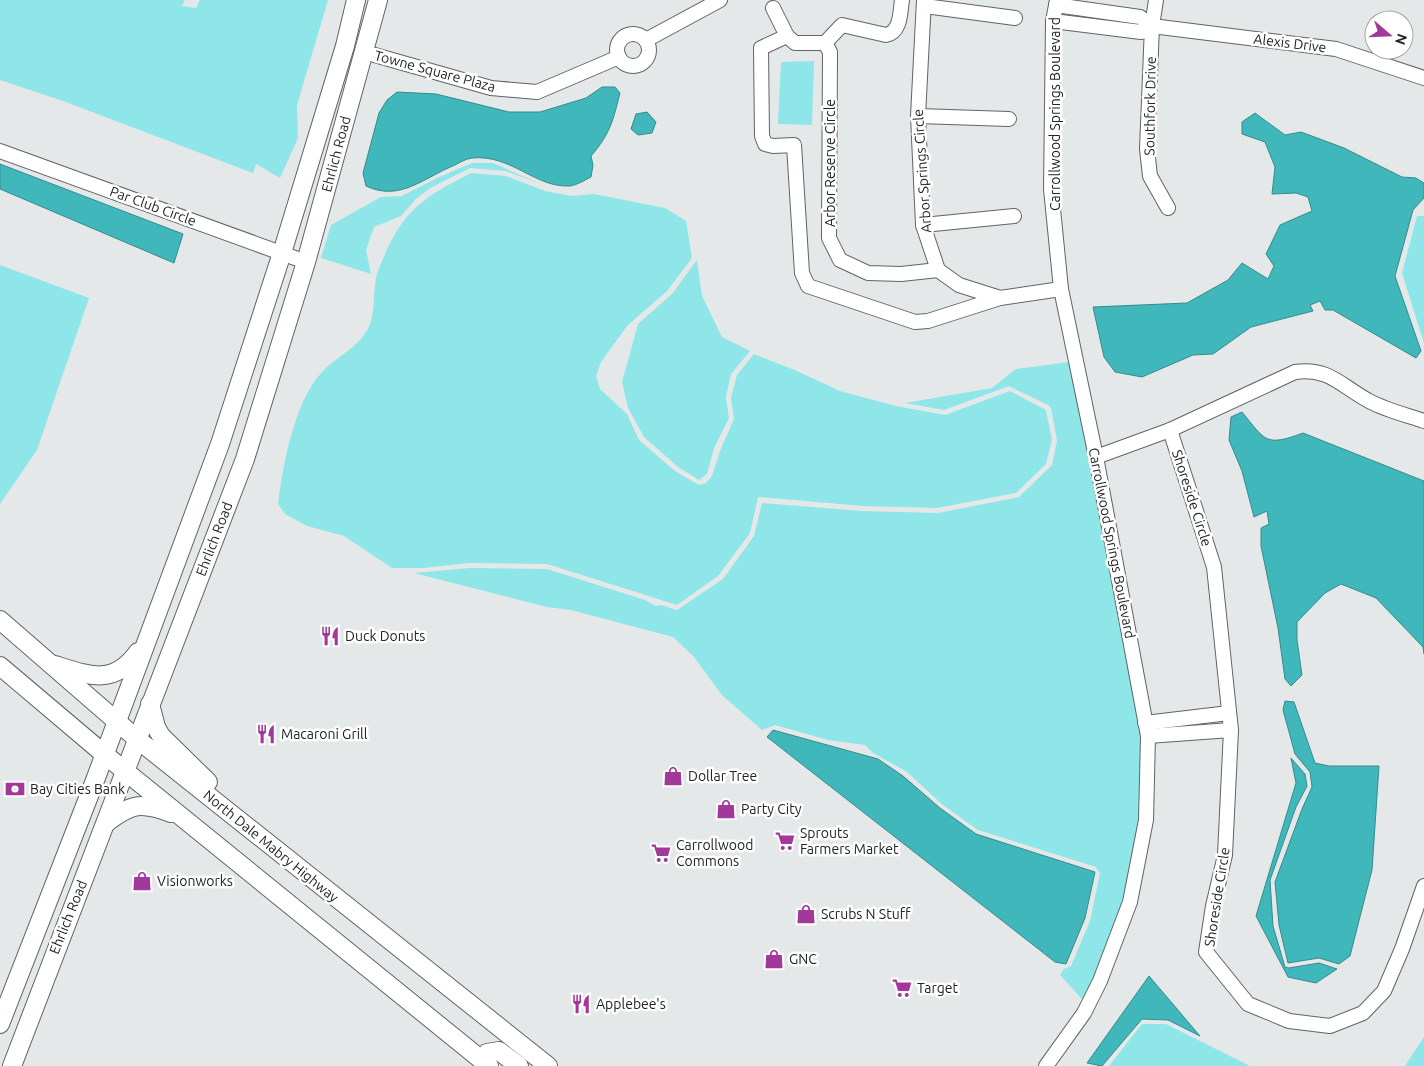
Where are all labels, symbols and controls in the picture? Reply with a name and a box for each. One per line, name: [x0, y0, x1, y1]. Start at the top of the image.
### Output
north arrow: [1364, 10, 1414, 60]
street label: Carrollwood Springs Boulevard: [1047, 17, 1063, 211]
street label: Alexis Drive: [1253, 31, 1327, 55]
text: N: [1392, 32, 1411, 47]
street label: Towne Square Plaza: [373, 47, 497, 95]
street label: Southfork Drive: [1141, 56, 1159, 156]
street label: Arbor Reserve Circle: [822, 99, 838, 227]
street label: Arbor Springs Circle: [910, 109, 934, 233]
street label: Ehrlich Road: [318, 114, 354, 194]
street label: Par Club Circle: [108, 183, 198, 229]
street label: Carrollwood Springs Boulevard: [1086, 446, 1138, 640]
street label: Shoreside Circle: [1169, 448, 1215, 548]
street label: Ehrlich Road: [193, 500, 235, 578]
restaurant icon: Duck Donuts: [319, 625, 341, 647]
place label: Duck Donuts: [345, 628, 425, 644]
restaurant icon: Macaroni Grill: [255, 723, 277, 745]
place label: Macaroni Grill: [281, 726, 368, 742]
shop icon: Dollar Tree: [662, 765, 684, 787]
place label: Dollar Tree: [688, 768, 757, 784]
bank icon: Bay Cities Bank: [4, 778, 26, 800]
place label: Bay Cities Bank: [30, 781, 125, 797]
street label: North Dale Mabry Highway: [200, 787, 342, 906]
shop icon: Party City: [715, 798, 737, 820]
place label: Party City: [741, 801, 802, 817]
place label: Sprouts Farmers Market: [800, 825, 899, 857]
supermarket icon: Sprouts Farmers Market: [774, 830, 796, 852]
place label: Carrollwood Commons: [676, 837, 753, 869]
supermarket icon: Carrollwood Commons: [650, 842, 672, 864]
street label: Shoreside Circle: [1201, 846, 1233, 948]
shop icon: Visionworks: [131, 870, 153, 892]
place label: Visionworks: [157, 873, 233, 889]
street label: Ehrlich Road: [46, 878, 90, 956]
shop icon: Scrubs N Stuff: [795, 903, 817, 925]
place label: Scrubs N Stuff: [821, 906, 911, 922]
shop icon: GNC: [763, 948, 785, 970]
place label: GNC: [789, 951, 817, 967]
supermarket icon: Target: [891, 977, 913, 999]
place label: Target: [917, 980, 959, 996]
restaurant icon: Applebee's: [570, 993, 592, 1015]
place label: Applebee's: [596, 996, 666, 1012]

